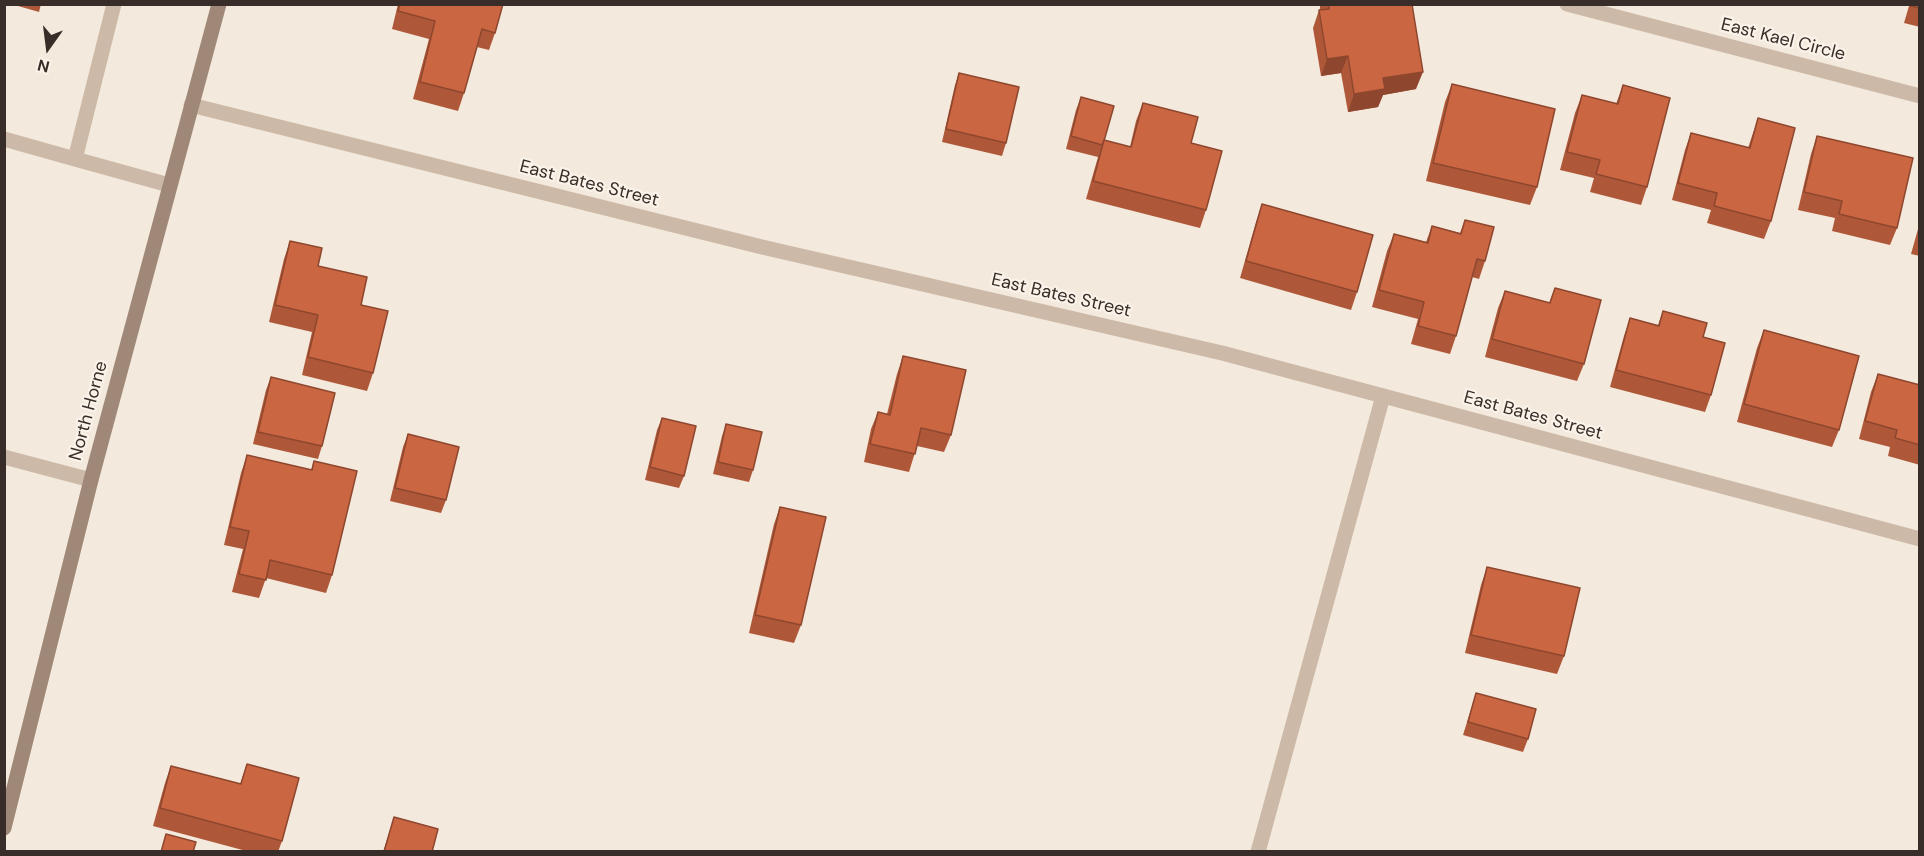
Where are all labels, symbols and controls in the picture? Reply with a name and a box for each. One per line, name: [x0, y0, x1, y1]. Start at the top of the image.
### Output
street label: East Kael Circle: [1719, 14, 1847, 66]
north arrow: [18, 18, 78, 78]
text: N: [35, 54, 52, 78]
street label: East Bates Street: [517, 156, 661, 212]
street label: East Bates Street: [989, 269, 1133, 323]
street label: North Horne: [65, 359, 113, 463]
street label: East Bates Street: [1461, 387, 1605, 445]

